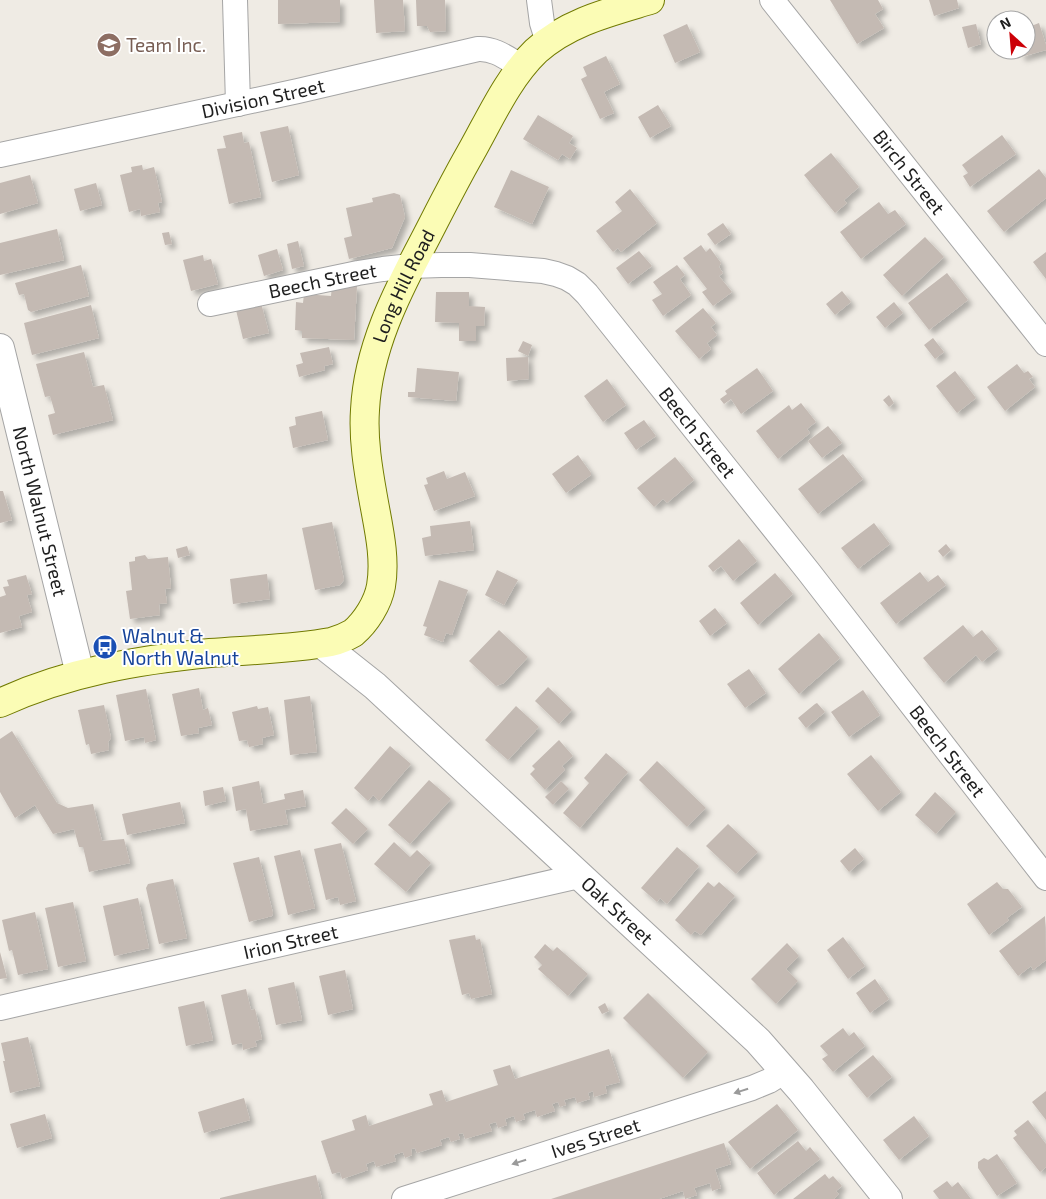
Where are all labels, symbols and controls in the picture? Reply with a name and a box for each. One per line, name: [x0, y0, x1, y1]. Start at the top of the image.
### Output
north arrow: [986, 10, 1036, 60]
text: N: [997, 13, 1013, 33]
school or university icon: Team Inc.: [96, 32, 122, 58]
place label: Team Inc.: [126, 33, 206, 56]
street label: Division Street: [199, 73, 327, 122]
street label: Birch Street: [869, 125, 950, 219]
street label: Long Hill Road: [367, 225, 439, 346]
street label: Beech Street: [266, 258, 378, 302]
street label: Beech Street: [655, 382, 741, 482]
street label: North Walnut Street: [9, 424, 72, 598]
place label: Walnut & North Walnut: [122, 624, 239, 669]
bus stop icon: Walnut & North Walnut: [92, 634, 118, 660]
street label: Beech Street: [905, 700, 991, 801]
street label: Oak Street: [577, 871, 658, 949]
street label: Irion Street: [241, 919, 340, 963]
one-way arrow: [733, 1088, 748, 1096]
street label: Ives Street: [548, 1113, 643, 1162]
one-way arrow: [512, 1159, 527, 1166]

